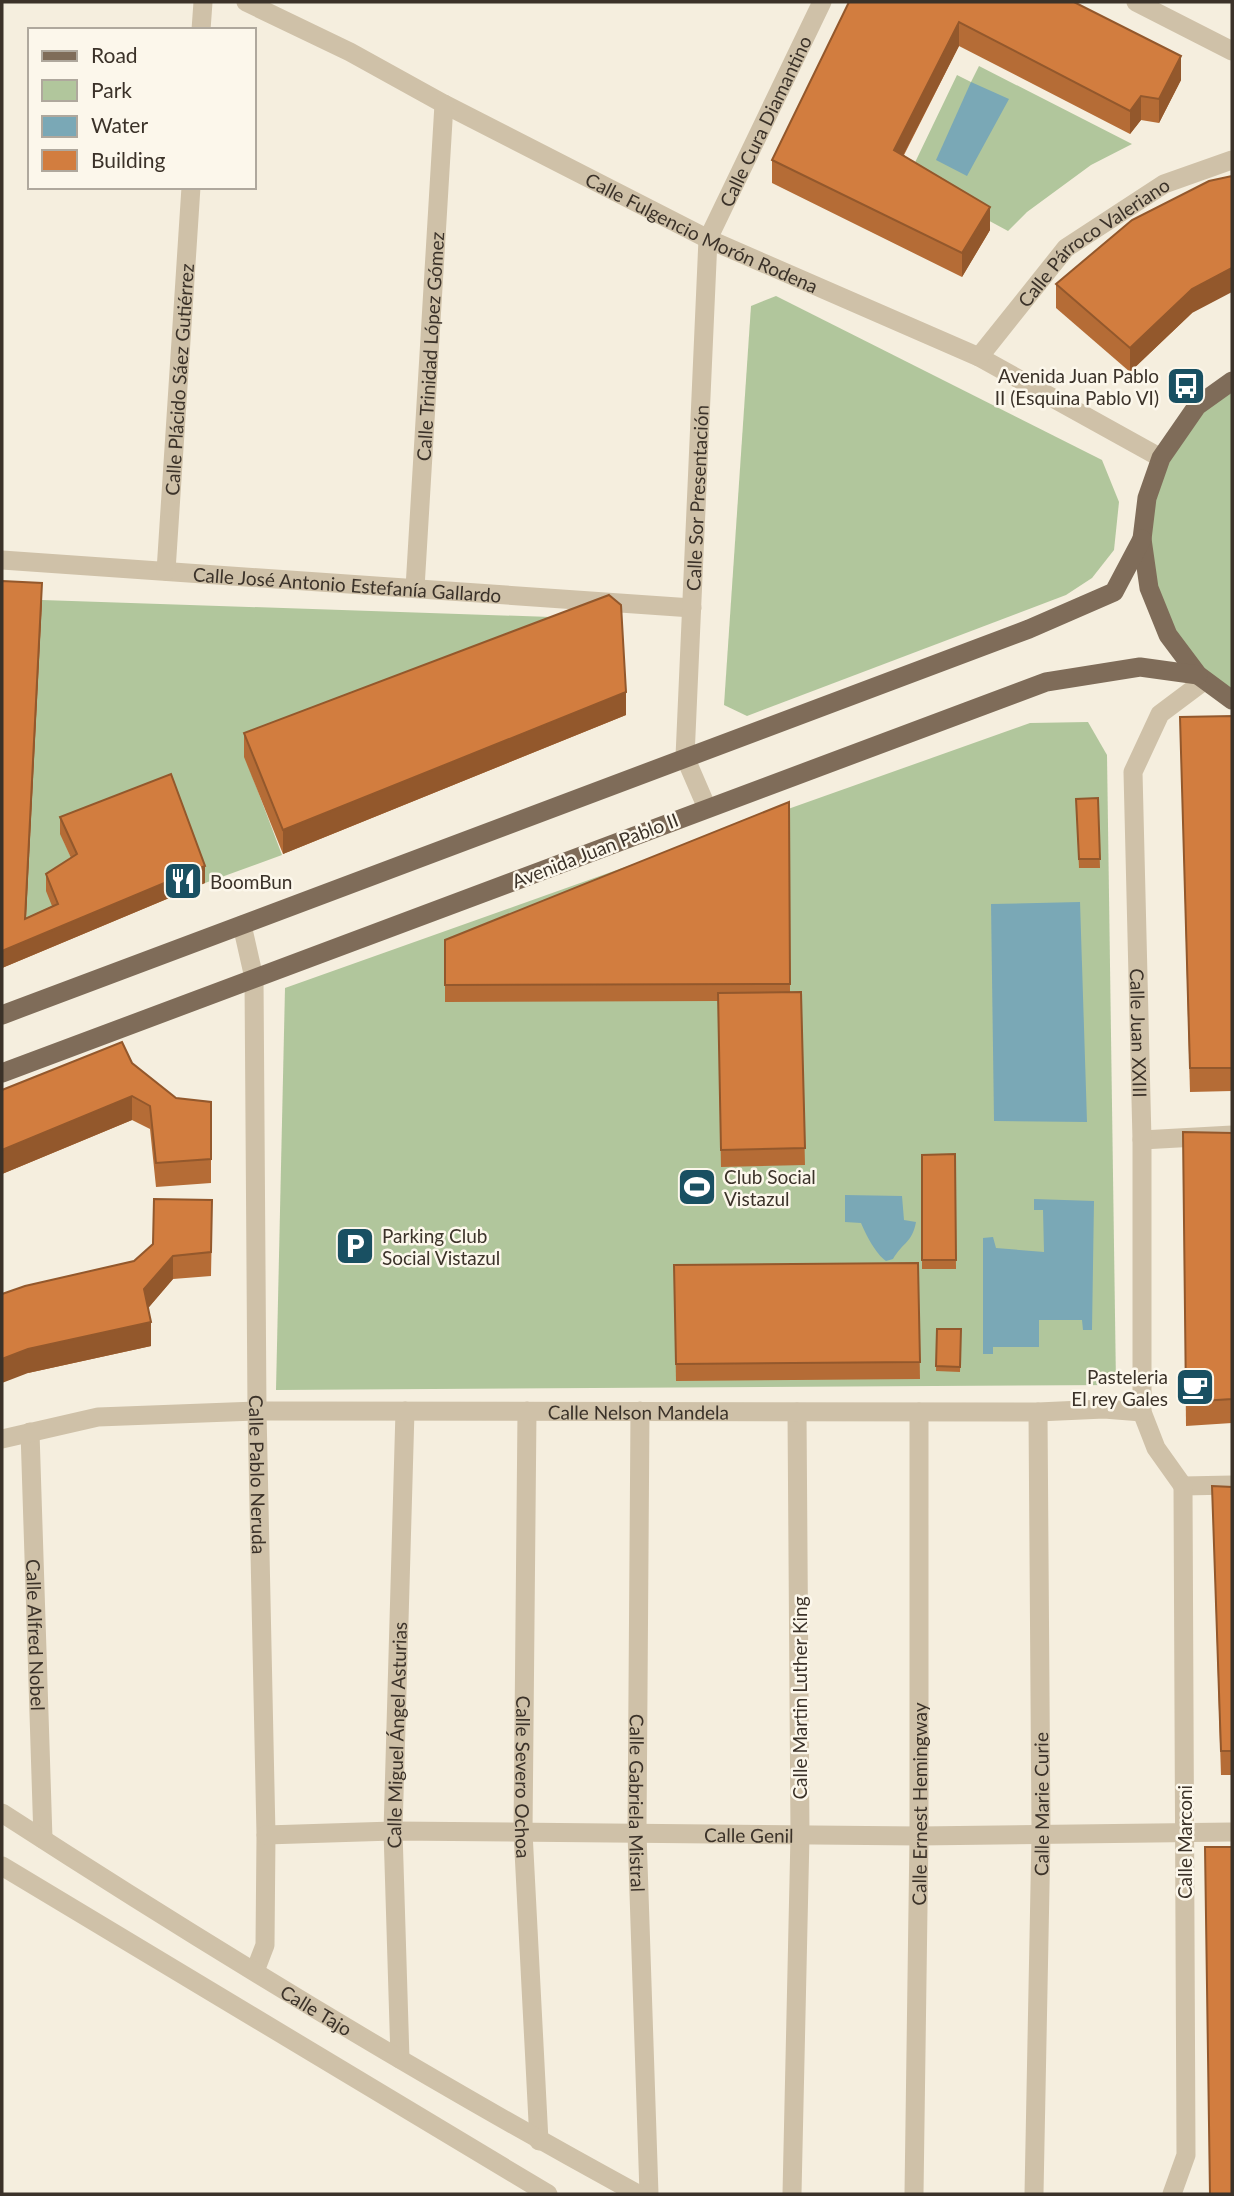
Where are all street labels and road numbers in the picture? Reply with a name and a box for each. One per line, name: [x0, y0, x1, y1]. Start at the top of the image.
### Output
street label: Calle Cura Diamantino: [714, 32, 816, 210]
street label: Calle Fulgencio Morón Rodena: [582, 167, 822, 297]
street label: Calle Párroco Valeriano: [1012, 172, 1173, 311]
street label: Calle Trinidad López Gómez: [411, 231, 448, 462]
street label: Calle Plácido Sáez Gutiérrez: [159, 263, 198, 496]
street label: Calle Sor Presentación: [681, 404, 712, 591]
street label: Calle José Antonio Estefanía Gallardo: [192, 562, 502, 606]
street label: Avenida Juan Pablo II: [509, 808, 681, 892]
street label: Calle Juan XXIII: [1126, 968, 1152, 1098]
street label: Calle Pablo Neruda: [245, 1395, 272, 1554]
street label: Calle Nelson Mandela: [548, 1400, 729, 1423]
street label: Calle Alfred Nobel: [23, 1559, 50, 1711]
street label: Calle Martin Luther King: [788, 1596, 811, 1800]
street label: Calle Miguel Ángel Asturias: [381, 1621, 410, 1849]
street label: Calle Severo Ochoa: [511, 1695, 536, 1859]
street label: Calle Ernest Hemingway: [907, 1702, 931, 1906]
street label: Calle Gabriela Mistral: [625, 1714, 650, 1892]
street label: Calle Marie Curie: [1029, 1732, 1053, 1876]
street label: Calle Marconi: [1173, 1785, 1196, 1899]
street label: Calle Genil: [704, 1822, 794, 1846]
street label: Calle Tajo: [277, 1979, 356, 2040]

